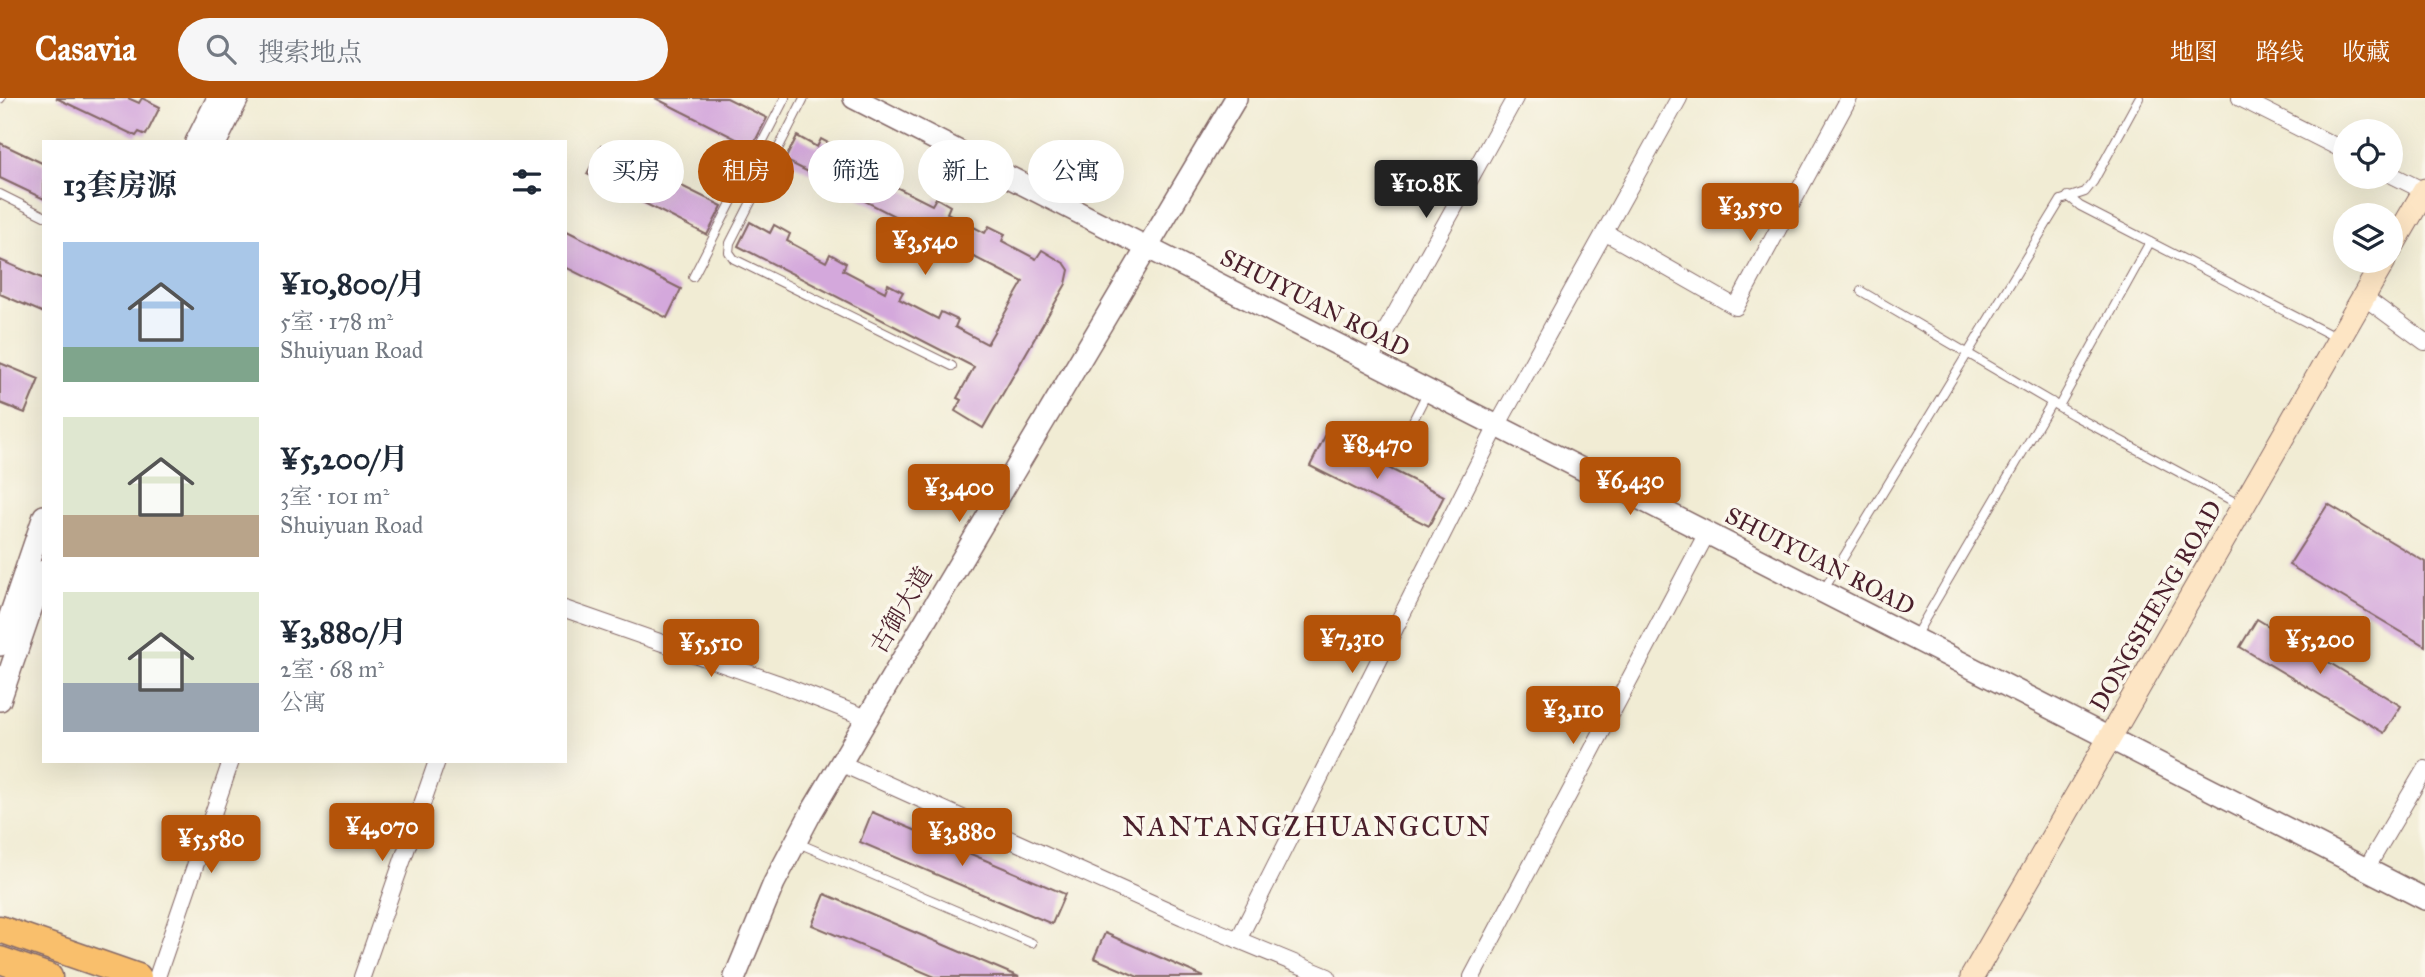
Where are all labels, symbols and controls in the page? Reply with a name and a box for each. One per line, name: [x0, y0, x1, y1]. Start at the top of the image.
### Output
search box: [178, 18, 668, 81]
text: Casavia: [35, 29, 136, 69]
icon: search: [202, 30, 240, 68]
text: 搜索地点: [258, 36, 362, 68]
text: 地图: [2170, 37, 2218, 67]
text: 路线: [2256, 37, 2304, 67]
text: 收藏: [2342, 37, 2390, 67]
map controls: [2333, 119, 2403, 273]
button: locate: [2333, 119, 2403, 189]
chip: 买房: [588, 140, 684, 203]
chip: 租房: [698, 140, 794, 203]
chip: 筛选: [808, 140, 904, 203]
chip: 新上: [918, 140, 1014, 203]
chip: 公寓: [1028, 140, 1124, 203]
pin: ¥10.8K: [1369, 160, 1483, 220]
icon: filters: [508, 163, 546, 201]
text: 13套房源: [63, 167, 177, 203]
text: ¥10.8K: [1391, 169, 1461, 197]
pin: ¥3,550: [1693, 184, 1807, 243]
text: ¥3,550: [1718, 192, 1782, 220]
button: layers: [2333, 203, 2403, 273]
pin: ¥3,540: [868, 218, 982, 277]
text: ¥3,540: [892, 226, 958, 254]
street label: SHUIYUAN ROAD: [1215, 242, 1415, 364]
text: ¥10,800/月: [280, 266, 426, 302]
icon: home: [119, 270, 203, 354]
text: 5室 · 178 m²: [280, 307, 393, 335]
text: Shuiyuan Road: [280, 336, 423, 364]
pin: ¥8,470: [1320, 422, 1434, 481]
text: ¥8,470: [1341, 430, 1413, 458]
text: ¥5,200/月: [280, 441, 408, 477]
icon: home: [119, 445, 203, 529]
pin: ¥6,430: [1573, 458, 1687, 517]
pin: ¥3,400: [902, 464, 1016, 524]
text: ¥6,430: [1596, 466, 1664, 494]
text: ¥3,400: [924, 473, 994, 501]
text: 3室 · 101 m²: [280, 482, 389, 510]
street label: DONGSHENG ROAD: [2083, 495, 2229, 717]
street label: SHUIYUAN ROAD: [1720, 500, 1920, 622]
text: Shuiyuan Road: [280, 511, 423, 539]
street label: 古御大道: [863, 561, 939, 659]
text: ¥3,880/月: [280, 614, 407, 650]
pin: ¥7,310: [1295, 616, 1409, 675]
pin: ¥5,200: [2263, 616, 2377, 676]
icon: home: [119, 620, 203, 704]
pin: ¥5,510: [654, 620, 768, 679]
text: ¥7,310: [1320, 624, 1384, 652]
text: ¥5,200: [2285, 625, 2355, 653]
text: ¥5,510: [679, 628, 743, 656]
text: 2室 · 68 m²: [280, 655, 384, 683]
pin: ¥3,110: [1516, 686, 1630, 746]
text: 公寓: [280, 688, 326, 716]
text: ¥3,110: [1542, 695, 1604, 723]
pin: ¥4,070: [325, 804, 439, 863]
pin: ¥3,880: [905, 808, 1019, 868]
district label: NANTANGZHUANGCUN: [1122, 809, 1492, 844]
text: ¥4,070: [345, 812, 419, 840]
pin: ¥5,580: [154, 816, 268, 875]
text: ¥3,880: [928, 817, 996, 845]
text: ¥5,580: [177, 824, 245, 852]

